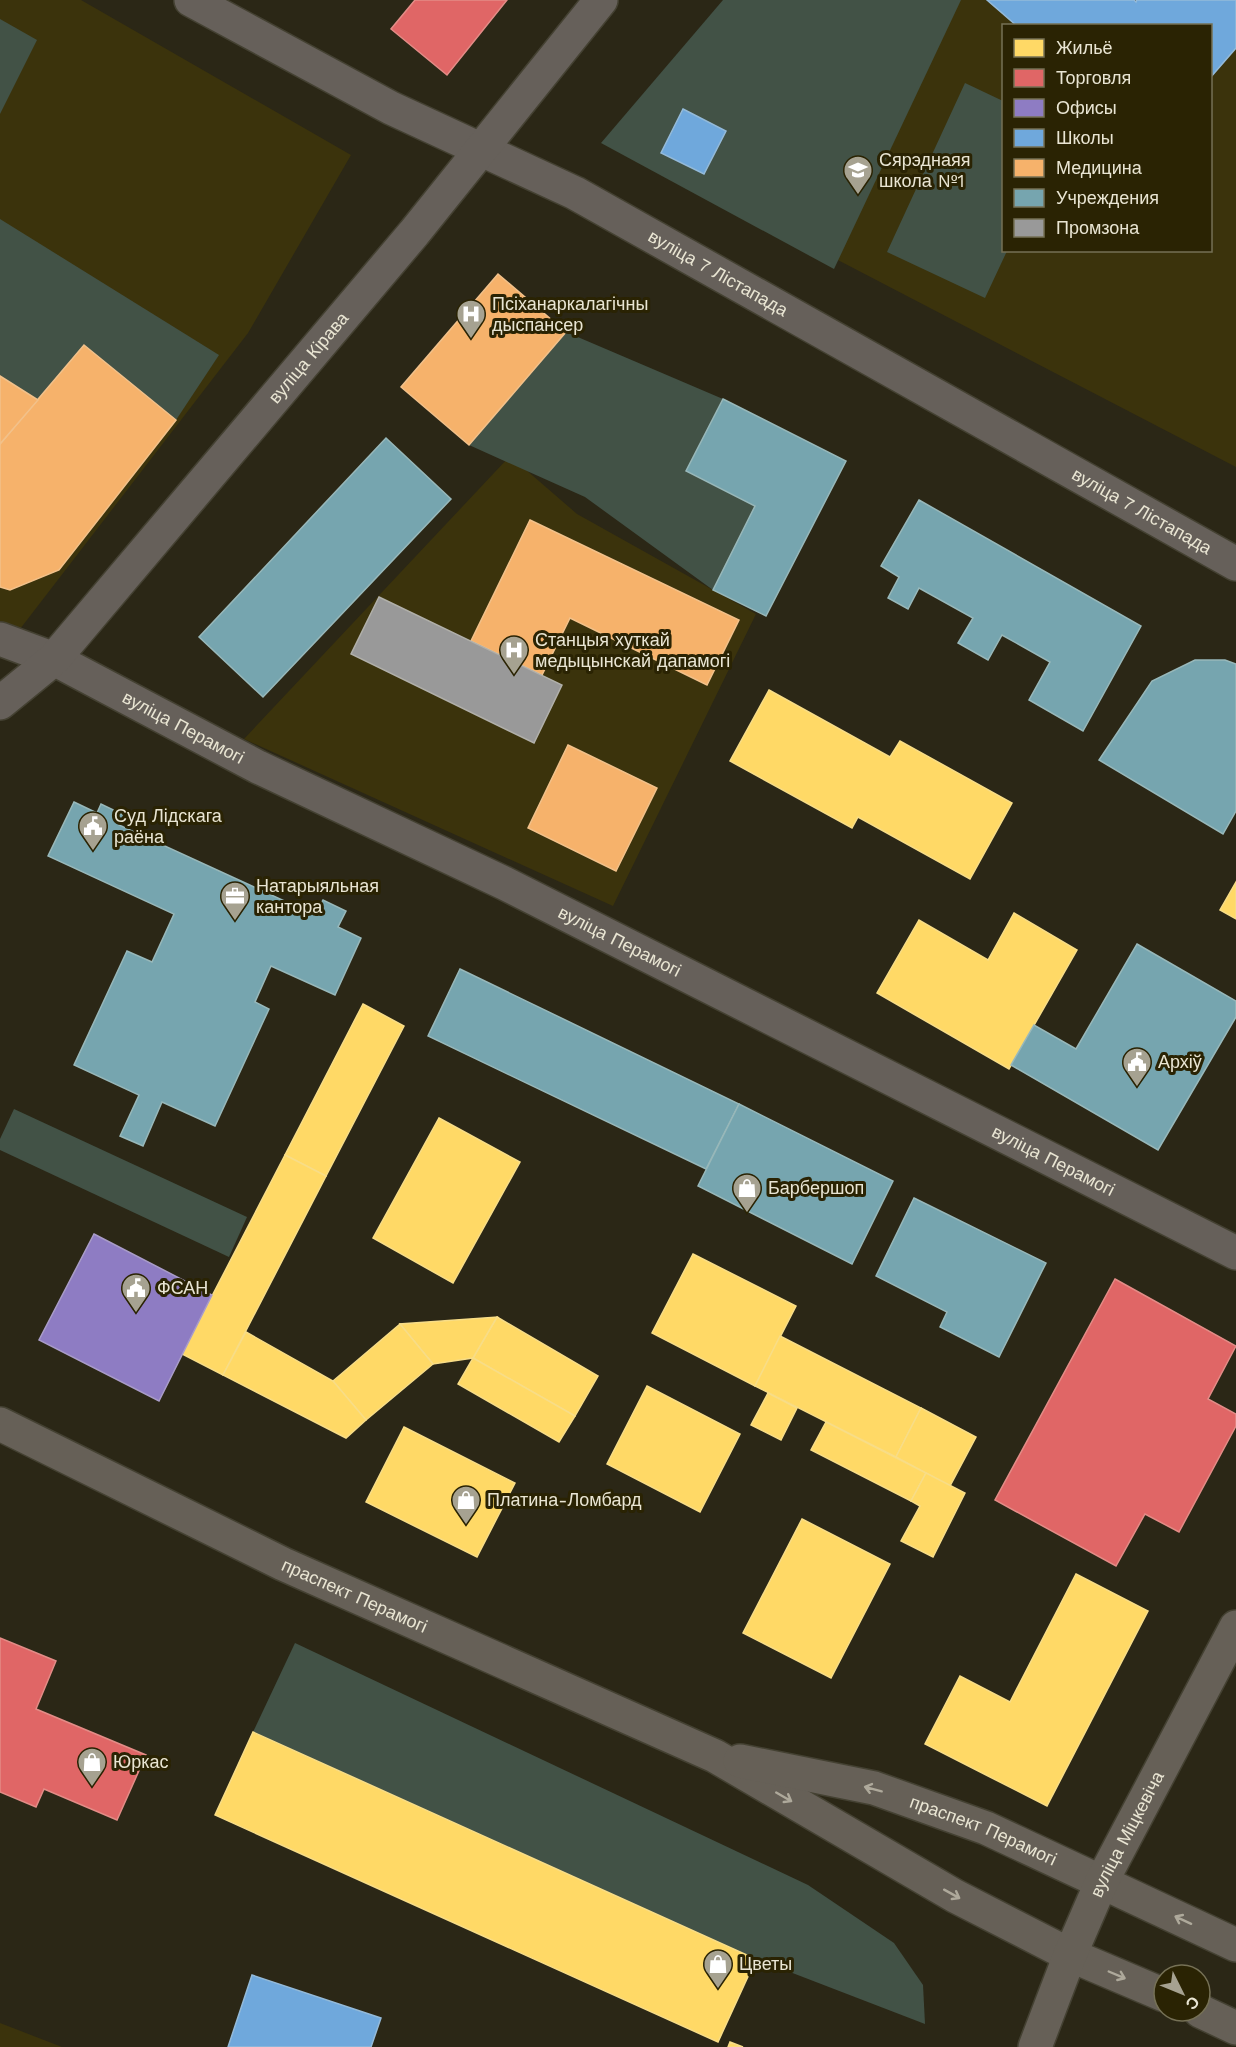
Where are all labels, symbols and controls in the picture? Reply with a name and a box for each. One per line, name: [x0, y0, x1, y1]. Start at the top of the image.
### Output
legend: [1002, 24, 1212, 252]
text: Жильё: [1056, 37, 1113, 58]
text: Торговля: [1056, 67, 1131, 88]
text: Офисы: [1056, 97, 1117, 118]
text: Школы: [1056, 127, 1114, 148]
place label: Сярэднаяя школа №1: [879, 149, 971, 191]
school or university icon: Сярэднаяя школа №1: [842, 154, 874, 196]
text: Медицина: [1056, 157, 1143, 178]
text: Учреждения: [1056, 187, 1159, 208]
text: Промзона: [1056, 217, 1140, 238]
street label: вуліца 7 Лістапада: [645, 225, 793, 321]
place label: Псіханаркалагічны дыспансер: [492, 293, 648, 335]
hospital icon: Псіханаркалагічны дыспансер: [455, 298, 487, 340]
street label: вуліца Кірава: [264, 307, 353, 407]
street label: вуліца 7 Лістапада: [1069, 463, 1217, 559]
place label: Станцыя хуткай медыцынскай дапамогі: [535, 629, 730, 671]
hospital icon: Станцыя хуткай медыцынскай дапамогі: [498, 634, 530, 676]
street label: вуліца Перамогі: [119, 686, 248, 768]
place label: Суд Лідскага раёна: [114, 805, 223, 847]
public building icon: Суд Лідскага раёна: [77, 810, 109, 852]
place label: Натарыяльная кантора: [256, 875, 379, 917]
office icon: Натарыяльная кантора: [219, 880, 251, 922]
street label: вуліца Перамогі: [555, 901, 685, 981]
public building icon: Архіў: [1121, 1046, 1153, 1088]
place label: Архіў: [1158, 1051, 1202, 1072]
street label: вуліца Перамогі: [989, 1121, 1118, 1200]
shop icon: Барбершоп: [731, 1172, 763, 1214]
place label: Барбершоп: [768, 1177, 864, 1198]
public building icon: ФСАН: [120, 1272, 152, 1314]
place label: ФСАН: [157, 1277, 208, 1298]
shop icon: Платина-Ломбард: [450, 1484, 482, 1526]
place label: Платина-Ломбард: [487, 1489, 642, 1510]
street label: праспект Перамогі: [279, 1554, 431, 1637]
shop icon: Юркас: [76, 1746, 108, 1788]
place label: Юркас: [113, 1751, 168, 1772]
street label: вуліца Міцкевіча: [1085, 1767, 1168, 1900]
one-way arrow: [863, 1782, 882, 1794]
one-way arrow: [775, 1791, 792, 1803]
street label: праспект Перамогі: [907, 1791, 1060, 1870]
one-way arrow: [943, 1889, 961, 1900]
one-way arrow: [1175, 1913, 1193, 1925]
shop icon: Цветы: [702, 1948, 734, 1990]
place label: Цветы: [739, 1953, 792, 1974]
north arrow: [1152, 1963, 1212, 2023]
one-way arrow: [1107, 1970, 1126, 1981]
text: С: [1181, 1992, 1203, 2014]

